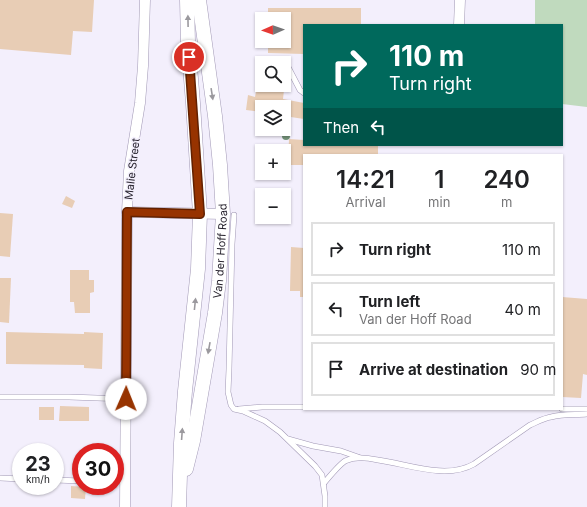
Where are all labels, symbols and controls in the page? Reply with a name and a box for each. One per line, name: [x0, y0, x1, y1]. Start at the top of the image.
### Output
north arrow: [255, 12, 291, 48]
map controls: [255, 12, 291, 224]
one-way arrow: [184, 15, 191, 27]
text: 110 m: [389, 39, 464, 73]
pin: [172, 40, 206, 74]
icon: right: [323, 40, 375, 92]
icon: arrive: [178, 46, 200, 68]
button: search: [255, 56, 291, 92]
text: Turn right: [389, 73, 472, 94]
one-way arrow: [209, 88, 215, 100]
button: layers: [255, 100, 291, 136]
icon: left: [367, 116, 389, 138]
text: Then: [323, 118, 359, 137]
street label: Malie Street: [121, 137, 143, 201]
button: +: [255, 144, 291, 180]
text: 14:21: [336, 165, 395, 194]
text: 1: [434, 165, 444, 194]
text: 240: [483, 165, 530, 194]
button: −: [255, 188, 291, 224]
text: Arrival: [346, 194, 386, 210]
text: min: [428, 194, 450, 210]
text: m: [501, 194, 512, 210]
street label: Van der Hoff Road: [210, 203, 230, 299]
icon: right: [325, 238, 347, 260]
text: Turn right: [359, 240, 431, 259]
text: 110 m: [502, 240, 541, 259]
text: Turn left: [359, 292, 420, 311]
one-way arrow: [191, 298, 198, 310]
icon: left: [325, 298, 347, 320]
text: 40 m: [504, 300, 541, 319]
text: Van der Hoff Road: [359, 311, 472, 327]
one-way arrow: [206, 342, 212, 354]
icon: arrive: [325, 358, 347, 380]
text: Arrive at destination: [359, 360, 508, 379]
text: 90 m: [520, 360, 556, 379]
position arrow: [105, 378, 147, 420]
one-way arrow: [178, 428, 185, 440]
speed limit sign: 30: [72, 443, 124, 495]
text: 23: [25, 452, 51, 476]
text: km/h: [26, 473, 50, 485]

